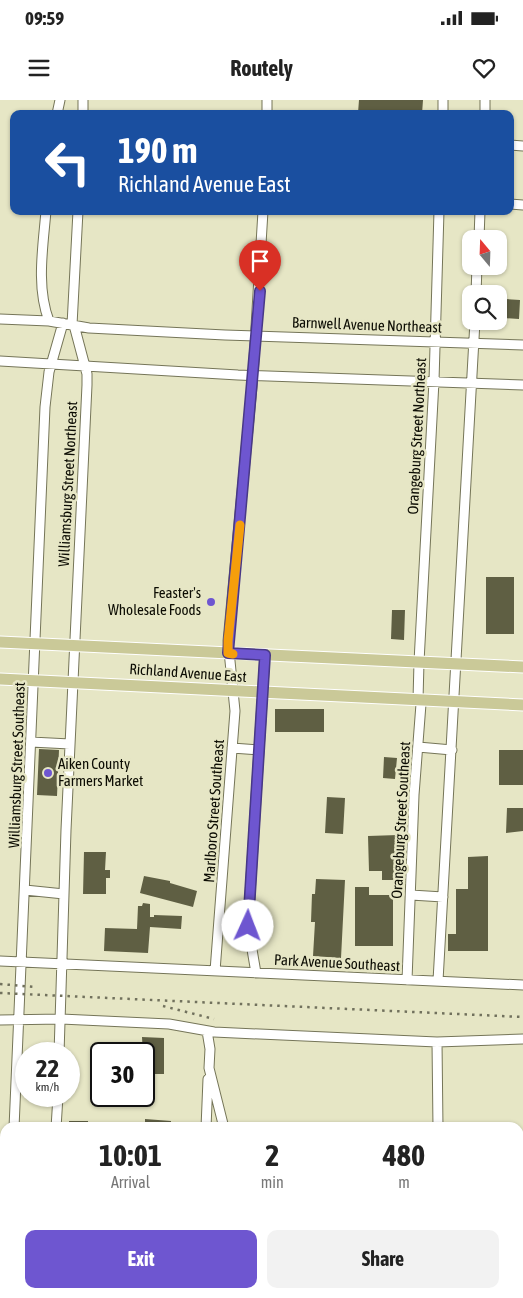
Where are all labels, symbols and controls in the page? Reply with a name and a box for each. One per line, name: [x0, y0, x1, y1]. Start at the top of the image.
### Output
text: 09:59: [25, 7, 64, 29]
icon: menu: [25, 54, 53, 82]
icon: heart: [470, 54, 498, 82]
text: Routely: [230, 55, 293, 81]
icon: left: [35, 130, 100, 195]
text: 190 m: [118, 130, 197, 170]
text: Richland Avenue East: [118, 171, 291, 197]
north arrow: [462, 230, 508, 275]
map controls: [462, 230, 507, 330]
pin: [239, 240, 281, 291]
icon: arrive: [246, 247, 274, 275]
button: search: [462, 285, 507, 330]
street label: Barnwell Avenue Northeast: [292, 313, 442, 336]
street label: Orangeburg Street Northeast: [404, 357, 429, 515]
street label: Williamsburg Street Northeast: [55, 401, 80, 567]
place label: Feaster's Wholesale Foods: [108, 584, 201, 618]
marker: Feaster's Wholesale Foods: [205, 596, 217, 608]
street label: Richland Avenue East: [129, 660, 247, 685]
street label: Williamsburg Street Southeast: [5, 682, 28, 848]
street label: Marlboro Street Southeast: [200, 739, 227, 883]
street label: Orangeburg Street Southeast: [388, 741, 413, 899]
place label: Aiken County Farmers Market: [58, 755, 143, 789]
marker: Aiken County Farmers Market: [42, 767, 54, 779]
position arrow: [221, 899, 273, 951]
street label: Park Avenue Southeast: [274, 951, 401, 974]
speed limit sign: 30: [90, 1042, 155, 1107]
text: 22: [36, 1054, 59, 1082]
text: km/h: [36, 1080, 59, 1094]
text: 10:01: [99, 1138, 162, 1172]
text: 2: [265, 1138, 279, 1172]
text: 480: [383, 1138, 425, 1172]
text: Arrival: [111, 1173, 150, 1191]
text: min: [261, 1173, 284, 1191]
text: m: [398, 1173, 410, 1191]
button: Exit: [25, 1230, 257, 1288]
button: Share: [267, 1230, 499, 1288]

